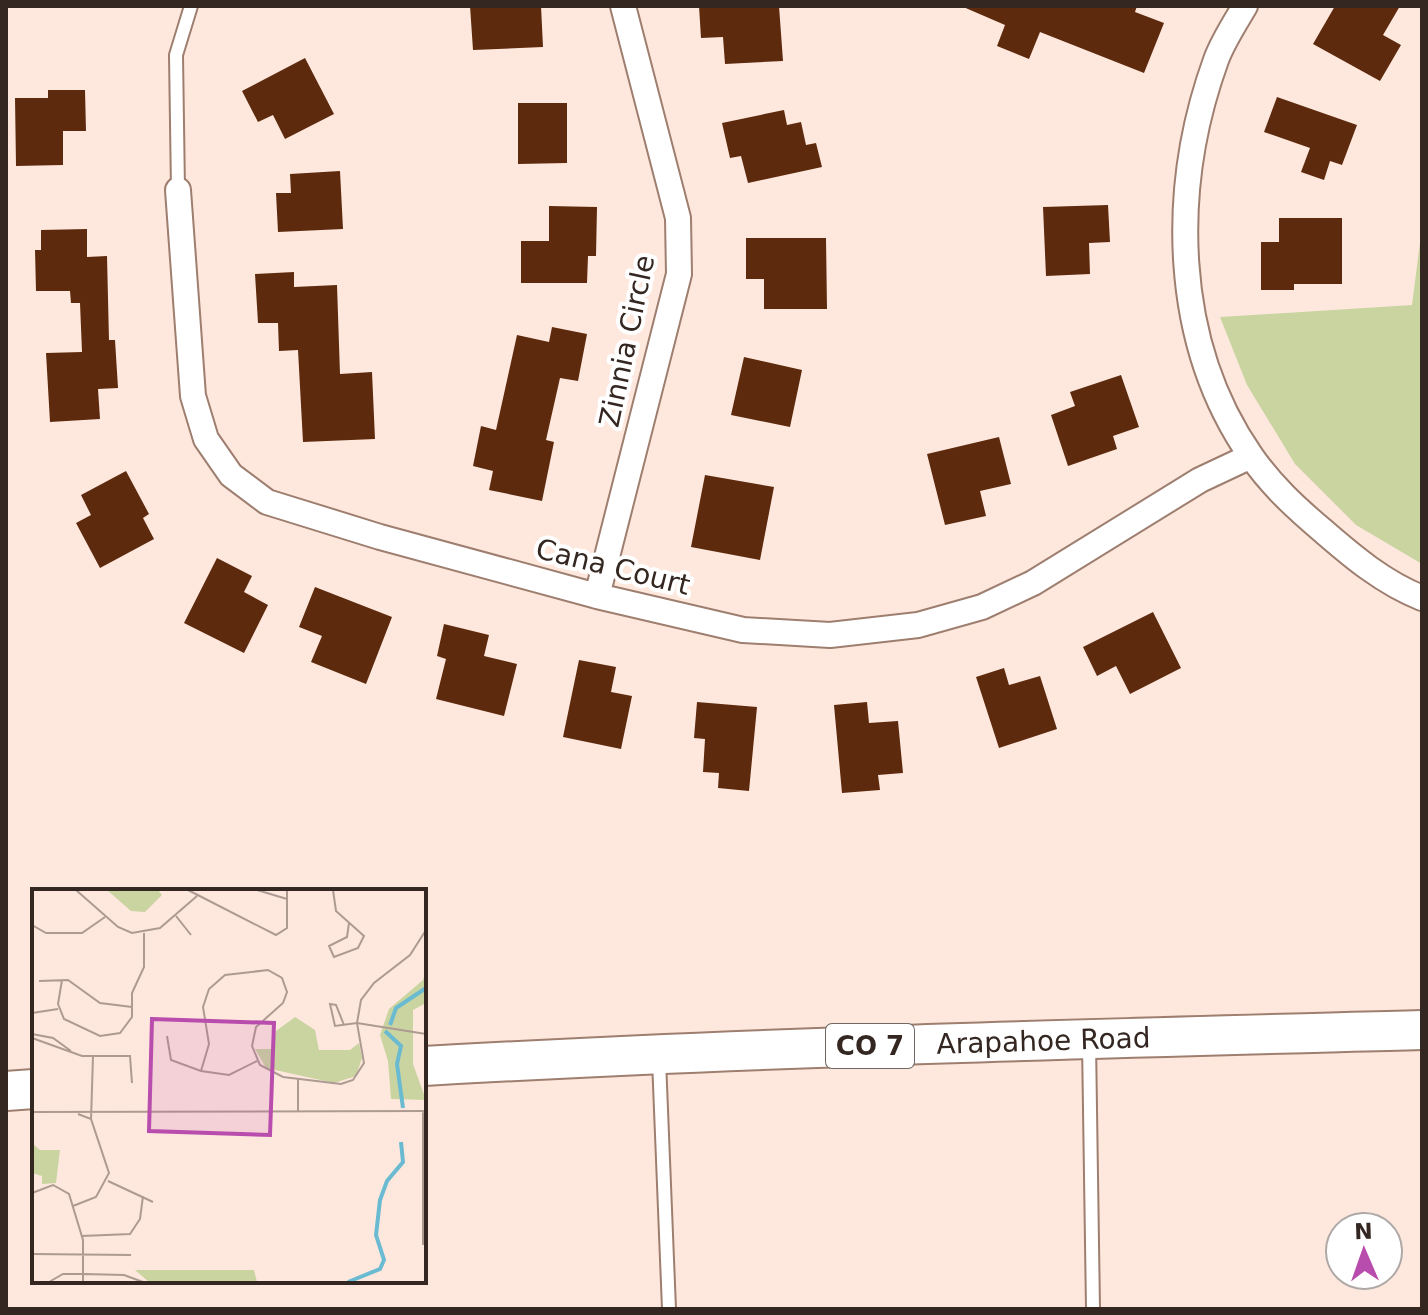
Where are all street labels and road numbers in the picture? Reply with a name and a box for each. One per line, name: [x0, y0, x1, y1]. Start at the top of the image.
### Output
street label: Zinnia Circle: [593, 252, 661, 430]
street label: Cana Court: [533, 532, 693, 602]
street label: Arapahoe Road: [936, 1021, 1151, 1060]
road number: CO 7: [826, 1024, 914, 1068]

